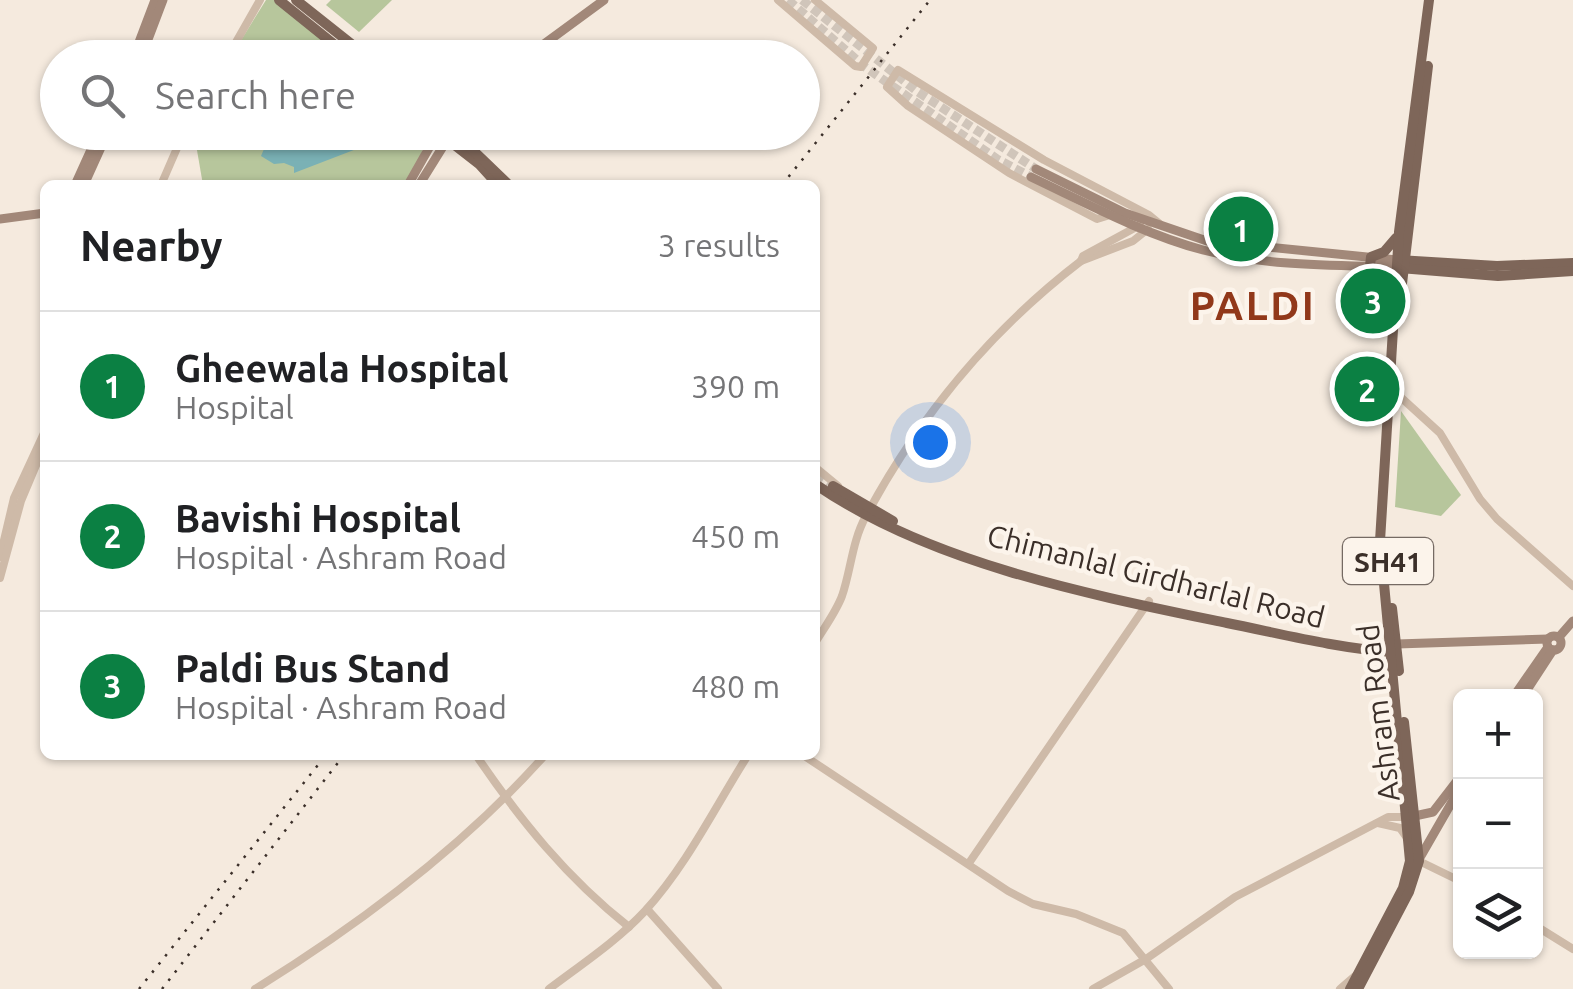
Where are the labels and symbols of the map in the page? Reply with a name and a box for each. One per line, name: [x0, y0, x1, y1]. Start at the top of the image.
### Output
pin: 1: [1208, 192, 1274, 266]
pin: 3: [1340, 264, 1406, 338]
district label: PALDI: [1190, 283, 1316, 328]
pin: 2: [1334, 352, 1400, 426]
your location: [905, 417, 956, 468]
street label: Chimanlal Girdharlal Road: [984, 518, 1328, 634]
road number: SH41: [1343, 538, 1433, 584]
street label: Ashram Road: [1350, 622, 1406, 804]

